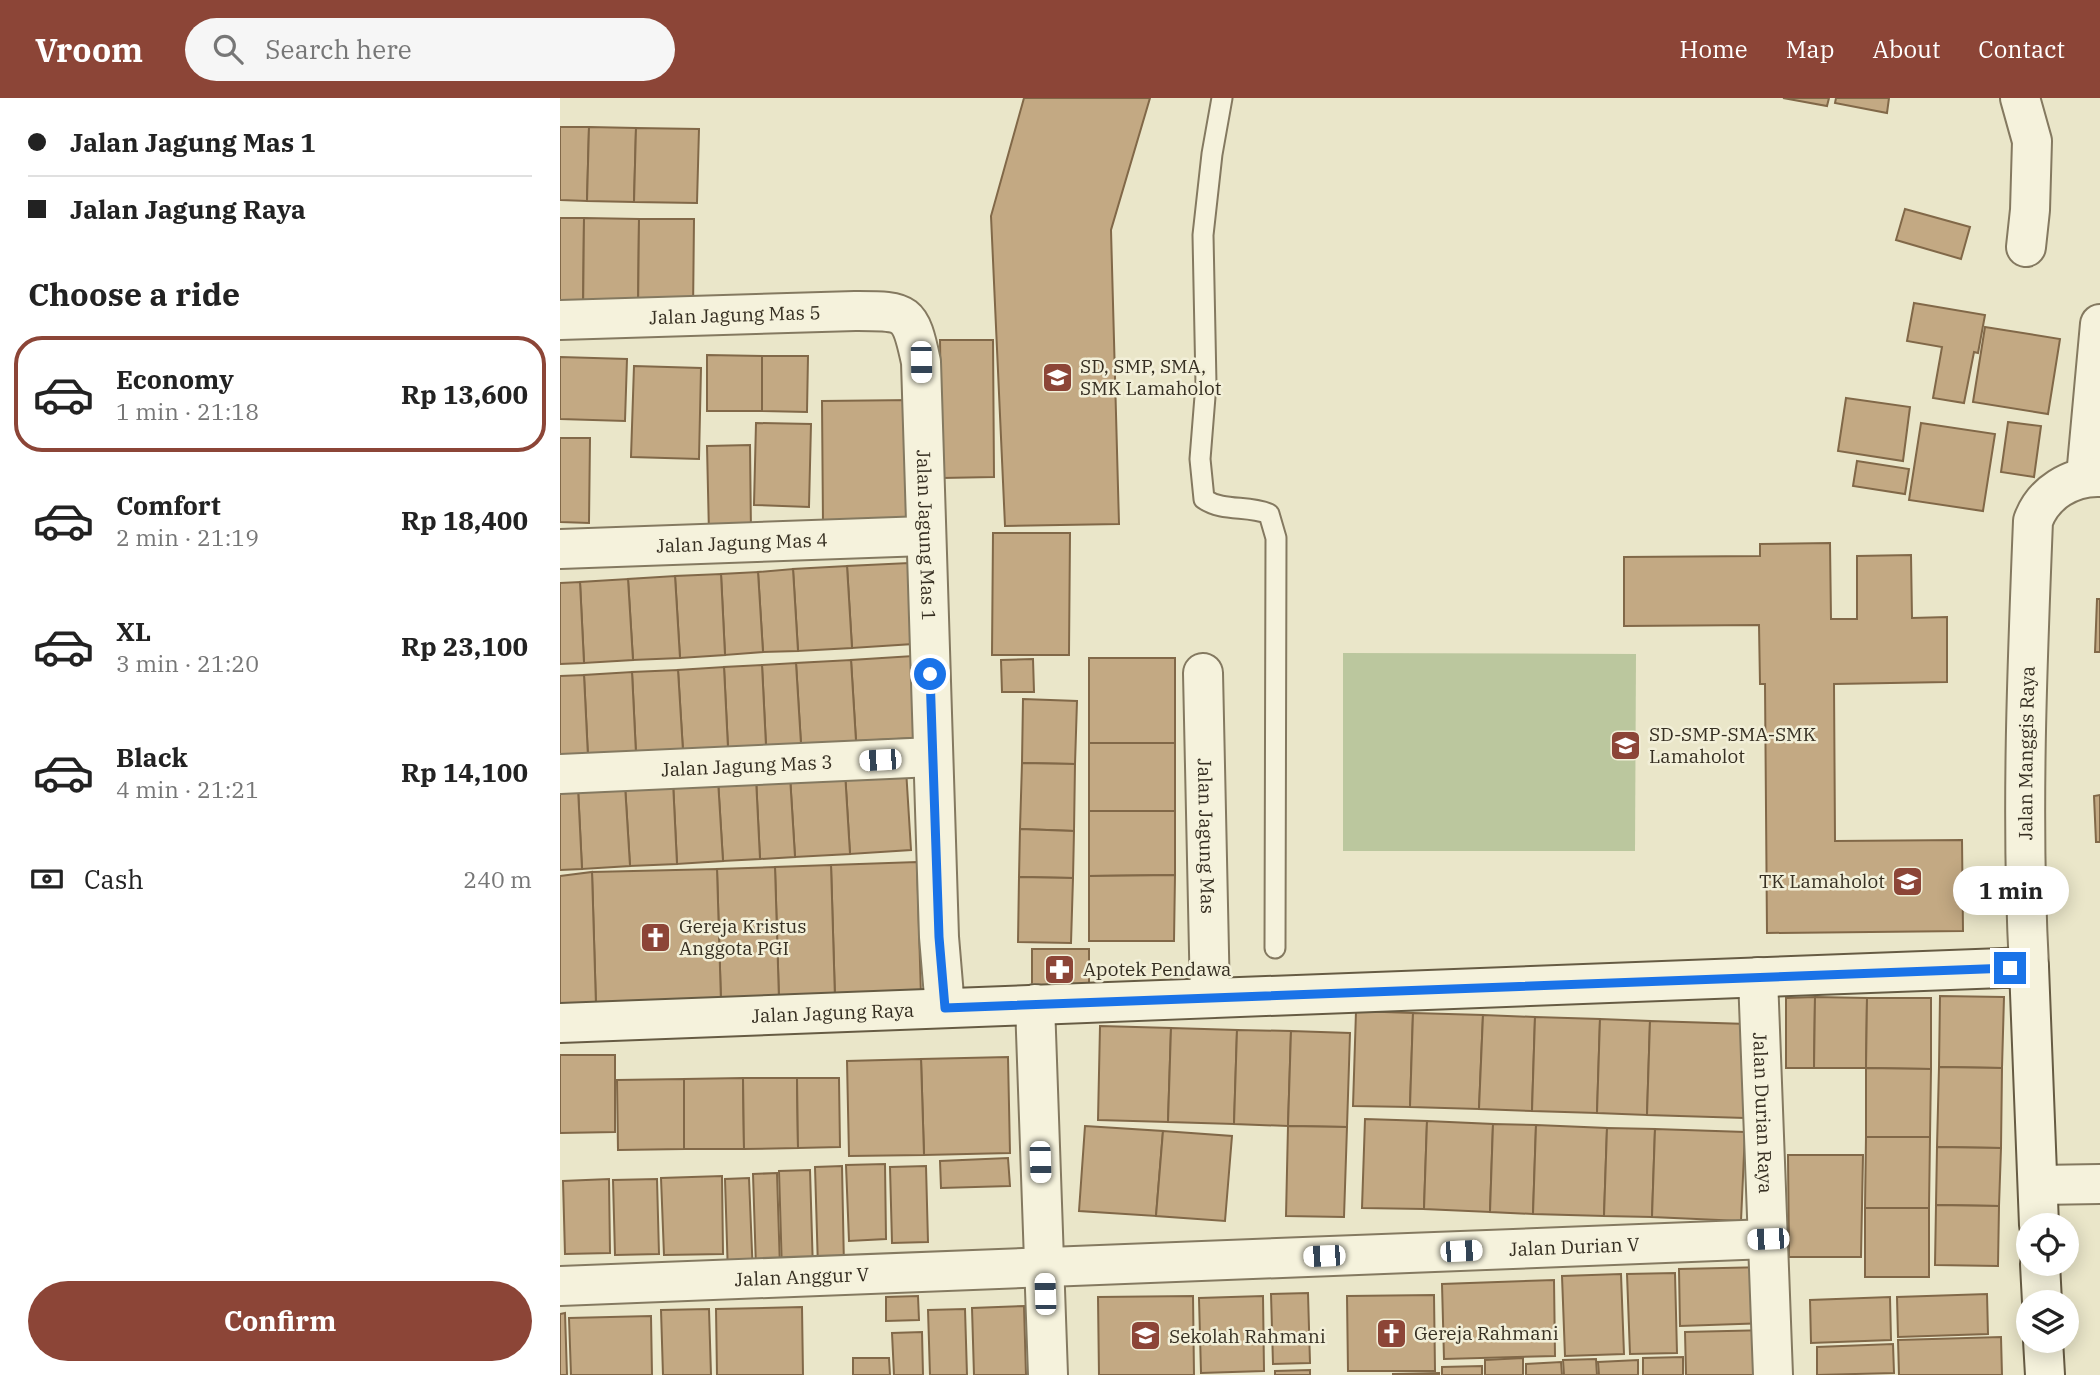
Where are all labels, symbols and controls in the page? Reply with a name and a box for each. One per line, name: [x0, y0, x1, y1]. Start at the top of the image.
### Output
search box: [185, 18, 675, 81]
text: Vroom: [35, 28, 143, 71]
icon: search: [209, 30, 247, 68]
text: Search here: [265, 32, 412, 66]
text: Home: [1680, 33, 1748, 65]
text: Map: [1786, 33, 1834, 65]
text: About: [1872, 33, 1940, 65]
text: Contact: [1978, 33, 2065, 65]
text: Jalan Jagung Mas 1: [70, 125, 316, 159]
text: Jalan Jagung Raya: [70, 192, 306, 226]
text: Choose a ride: [28, 273, 240, 315]
street label: Jalan Jagung Mas 5: [649, 300, 821, 329]
car: [911, 341, 932, 383]
place label: SD, SMP, SMA, SMK Lamaholot: [1080, 354, 1222, 400]
school or university icon: SD, SMP, SMA, SMK Lamaholot: [1040, 360, 1074, 394]
text: Economy: [116, 362, 234, 396]
icon: car: [32, 363, 95, 426]
text: Rp 13,600: [401, 377, 528, 411]
text: 1 min · 21:18: [116, 396, 259, 426]
street label: Jalan Jagung Mas 1: [912, 449, 941, 621]
text: Comfort: [116, 488, 221, 522]
icon: car: [32, 489, 95, 552]
text: Rp 18,400: [401, 503, 528, 537]
text: 2 min · 21:19: [116, 522, 259, 552]
street label: Jalan Jagung Mas 4: [656, 527, 828, 558]
text: XL: [116, 614, 151, 648]
icon: car: [32, 615, 95, 678]
text: Rp 23,100: [401, 629, 528, 663]
text: 3 min · 21:20: [116, 648, 259, 678]
route start: [914, 658, 946, 690]
street label: Jalan Manggis Raya: [2013, 666, 2040, 840]
place label: SD-SMP-SMA-SMK Lamaholot: [1649, 722, 1817, 768]
school or university icon: SD-SMP-SMA-SMK Lamaholot: [1609, 728, 1643, 762]
text: Black: [116, 740, 188, 774]
icon: car: [32, 741, 95, 804]
car: [859, 748, 902, 772]
street label: Jalan Jagung Mas 3: [661, 750, 833, 781]
text: Rp 14,100: [401, 755, 528, 789]
street label: Jalan Jagung Mas: [1193, 758, 1220, 914]
text: 4 min · 21:21: [116, 774, 259, 804]
icon: cash: [28, 860, 66, 898]
text: Cash: [84, 862, 144, 896]
text: 240 m: [463, 864, 532, 894]
school or university icon: TK Lamaholot: [1891, 864, 1925, 898]
callout: 1 min: [1952, 866, 2068, 916]
place label: TK Lamaholot: [1759, 869, 1885, 893]
text: 1 min: [1979, 875, 2043, 905]
place label: Gereja Kristus Anggota PGI: [679, 914, 807, 960]
church icon: Gereja Kristus Anggota PGI: [639, 920, 673, 954]
pharmacy icon: Apotek Pendawa: [1043, 952, 1077, 986]
route end: [1994, 952, 2026, 984]
place label: Apotek Pendawa: [1083, 957, 1231, 981]
street label: Jalan Jagung Raya: [751, 998, 915, 1028]
street label: Jalan Durian Raya: [1748, 1032, 1778, 1194]
car: [1029, 1141, 1052, 1183]
map controls: [2016, 1213, 2079, 1353]
button: locate: [2016, 1213, 2079, 1276]
car: [1747, 1228, 1790, 1250]
street label: Jalan Durian V: [1508, 1232, 1640, 1261]
car: [1440, 1239, 1483, 1263]
car: [1303, 1245, 1346, 1267]
street label: Jalan Anggur V: [734, 1262, 870, 1291]
car: [1034, 1273, 1057, 1315]
button: Confirm: [28, 1281, 532, 1361]
button: layers: [2016, 1290, 2079, 1353]
church icon: Gereja Rahmani: [1374, 1316, 1408, 1350]
school or university icon: Sekolah Rahmani: [1129, 1319, 1163, 1353]
place label: Gereja Rahmani: [1414, 1321, 1559, 1345]
place label: Sekolah Rahmani: [1169, 1324, 1326, 1348]

